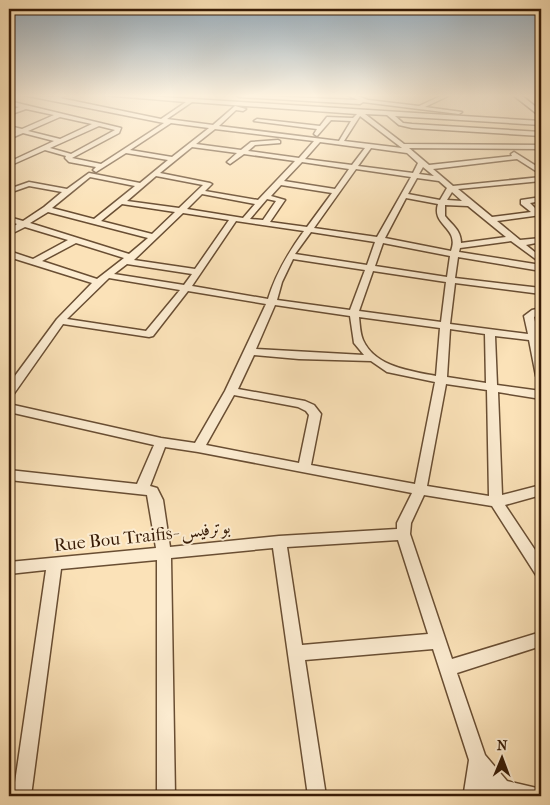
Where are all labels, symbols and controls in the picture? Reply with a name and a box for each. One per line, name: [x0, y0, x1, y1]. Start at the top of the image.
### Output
street label: Rue Bou Traifis- بوترفيس: [53, 517, 232, 557]
north arrow: [478, 732, 528, 782]
text: N: [497, 737, 508, 754]

